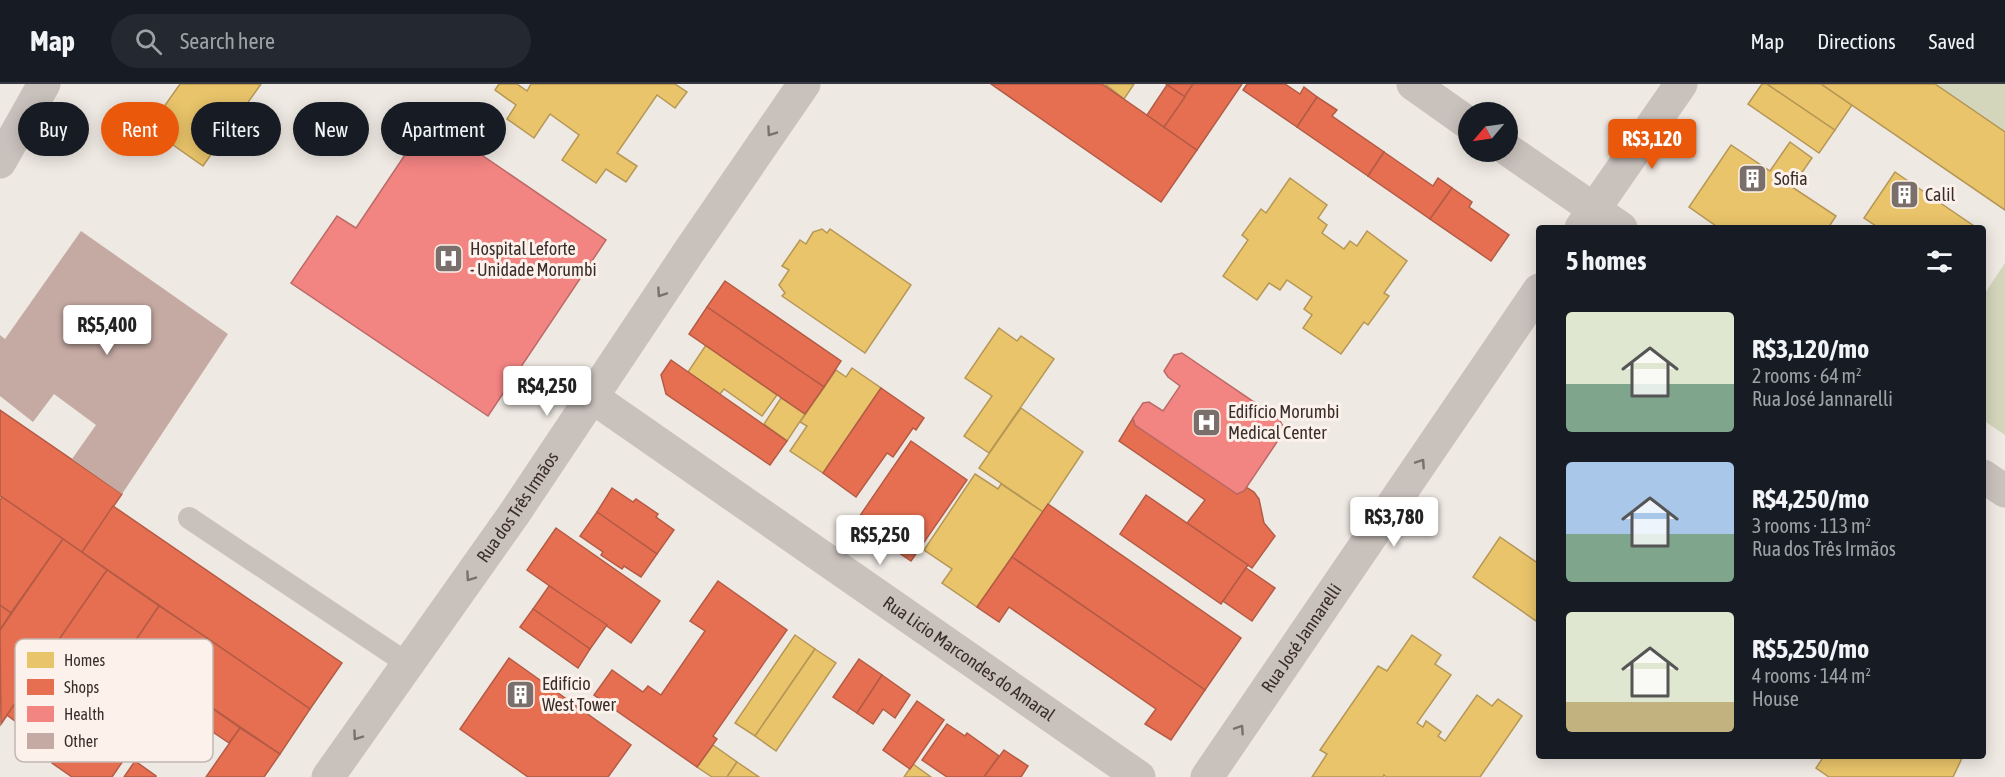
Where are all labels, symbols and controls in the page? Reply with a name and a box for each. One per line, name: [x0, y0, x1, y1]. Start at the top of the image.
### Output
search box: [111, 14, 531, 68]
text: Map: [30, 25, 75, 57]
icon: search: [132, 25, 165, 58]
text: Search here: [180, 28, 275, 54]
text: Map: [1750, 29, 1784, 53]
text: Directions: [1817, 29, 1896, 53]
text: Saved: [1929, 29, 1975, 53]
chip: Buy: [18, 102, 89, 156]
chip: Rent: [101, 102, 179, 156]
chip: Filters: [191, 102, 281, 156]
chip: New: [293, 102, 369, 156]
chip: Apartment: [381, 102, 506, 156]
north arrow: [1458, 102, 1518, 162]
map controls: [1458, 102, 1518, 162]
pin: R$3,120: [1597, 119, 1707, 170]
one-way arrow: [767, 126, 778, 137]
text: R$3,120: [1622, 127, 1682, 150]
building icon: Sofia: [1737, 163, 1769, 195]
place label: Sofia: [1774, 168, 1808, 189]
building icon: Calil: [1888, 179, 1920, 211]
place label: Calil: [1925, 184, 1955, 205]
place label: Hospital Leforte - Unidade Morumbi: [470, 238, 597, 280]
hospital icon: Hospital Leforte - Unidade Morumbi: [433, 243, 465, 275]
icon: filters: [1923, 245, 1956, 278]
text: 5 homes: [1566, 246, 1646, 276]
one-way arrow: [657, 286, 668, 297]
pin: R$5,400: [52, 305, 162, 356]
text: R$5,400: [77, 313, 137, 336]
text: R$3,120/mo: [1752, 334, 1869, 364]
icon: home: [1614, 336, 1686, 408]
text: 2 rooms · 64 m²: [1752, 364, 1862, 387]
pin: R$4,250: [492, 366, 602, 417]
text: R$4,250: [517, 374, 577, 397]
text: Rua José Jannarelli: [1752, 387, 1893, 410]
place label: Edifício Morumbi Medical Center: [1228, 401, 1339, 443]
hospital icon: Edifício Morumbi Medical Center: [1191, 406, 1223, 438]
street label: Rua dos Três Irmãos: [472, 447, 563, 566]
one-way arrow: [1414, 459, 1425, 470]
text: R$4,250/mo: [1752, 484, 1869, 514]
icon: home: [1614, 486, 1686, 558]
pin: R$3,780: [1339, 497, 1449, 548]
text: R$3,780: [1364, 505, 1424, 528]
text: 3 rooms · 113 m²: [1752, 514, 1871, 537]
pin: R$5,250: [825, 515, 935, 566]
text: R$5,250: [850, 523, 910, 546]
text: Rua dos Três Irmãos: [1752, 537, 1896, 560]
one-way arrow: [466, 570, 477, 581]
street label: Rua José Jannarelli: [1257, 580, 1346, 696]
street label: Rua Licio Marcondes do Amaral: [879, 592, 1059, 726]
text: R$5,250/mo: [1752, 634, 1869, 664]
icon: home: [1614, 636, 1686, 708]
legend: [15, 639, 213, 762]
text: Homes: [64, 651, 106, 669]
text: 4 rooms · 144 m²: [1752, 664, 1871, 687]
place label: Edifício West Tower: [542, 673, 617, 715]
text: Shops: [64, 678, 100, 697]
building icon: Edifício West Tower: [505, 678, 537, 710]
text: House: [1752, 687, 1799, 710]
text: Health: [64, 705, 105, 723]
one-way arrow: [1233, 724, 1244, 735]
one-way arrow: [353, 729, 364, 740]
text: Other: [64, 732, 98, 750]

